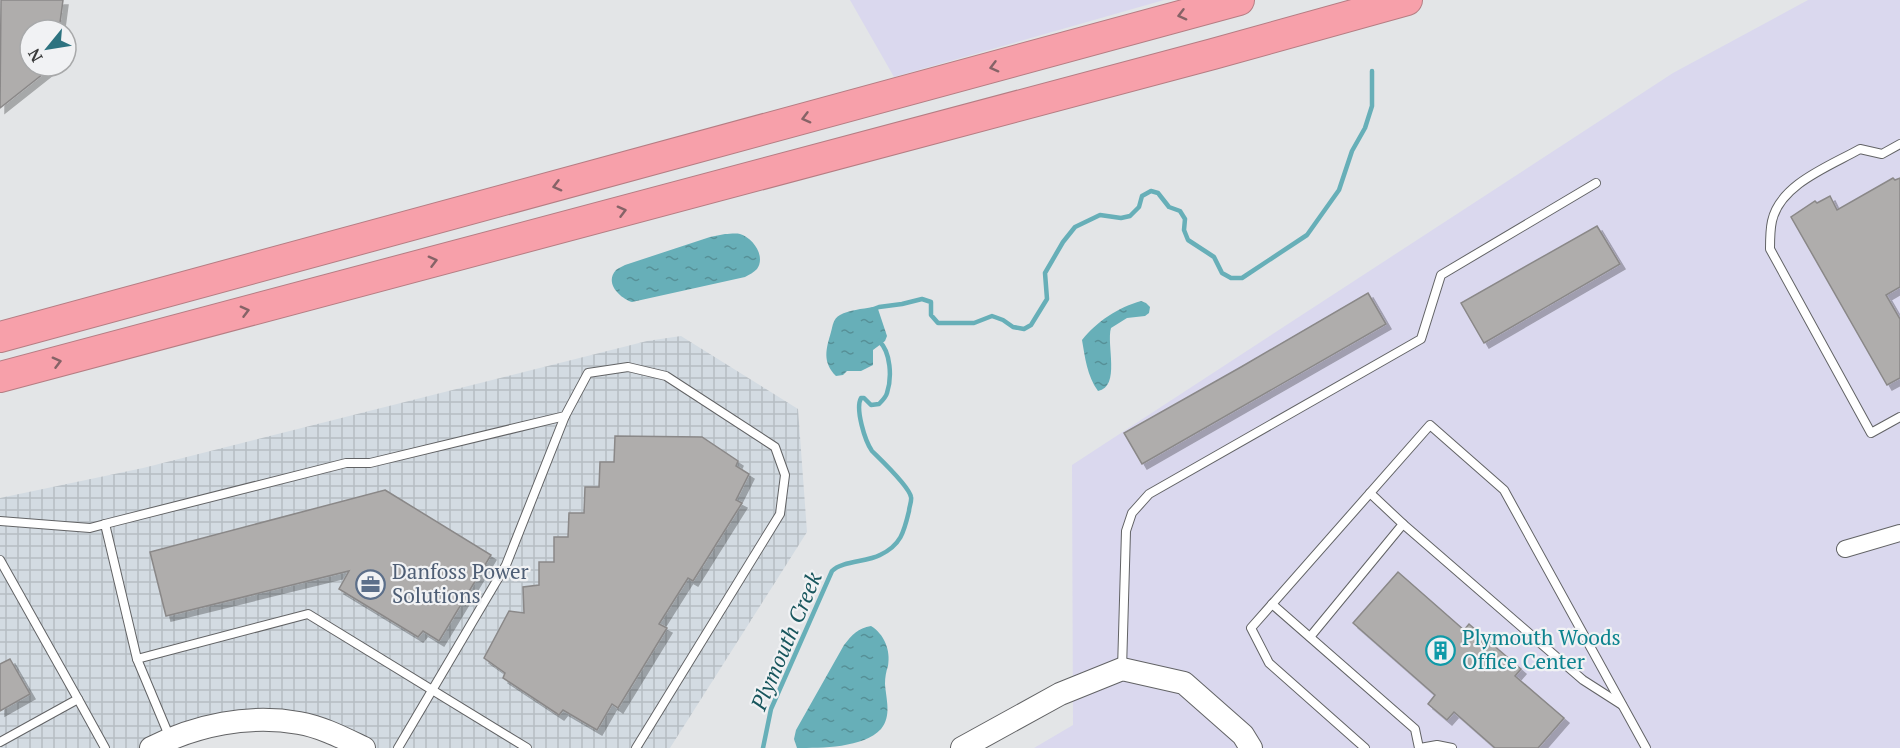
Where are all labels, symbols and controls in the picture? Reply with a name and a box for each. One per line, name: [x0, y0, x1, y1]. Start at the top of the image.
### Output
one-way arrow: [1177, 8, 1187, 21]
north arrow: [18, 18, 78, 78]
text: N: [22, 45, 48, 66]
one-way arrow: [989, 59, 999, 72]
one-way arrow: [801, 111, 812, 123]
one-way arrow: [552, 178, 562, 191]
one-way arrow: [616, 206, 627, 218]
one-way arrow: [428, 256, 438, 269]
one-way arrow: [240, 306, 250, 319]
one-way arrow: [51, 356, 61, 369]
place label: Danfoss Power Solutions: [392, 557, 529, 609]
water label: Plymouth Creek: [743, 567, 828, 715]
office icon: Danfoss Power Solutions: [355, 568, 387, 600]
place label: Plymouth Woods Office Center: [1462, 623, 1621, 675]
building icon: Plymouth Woods Office Center: [1425, 634, 1457, 666]

